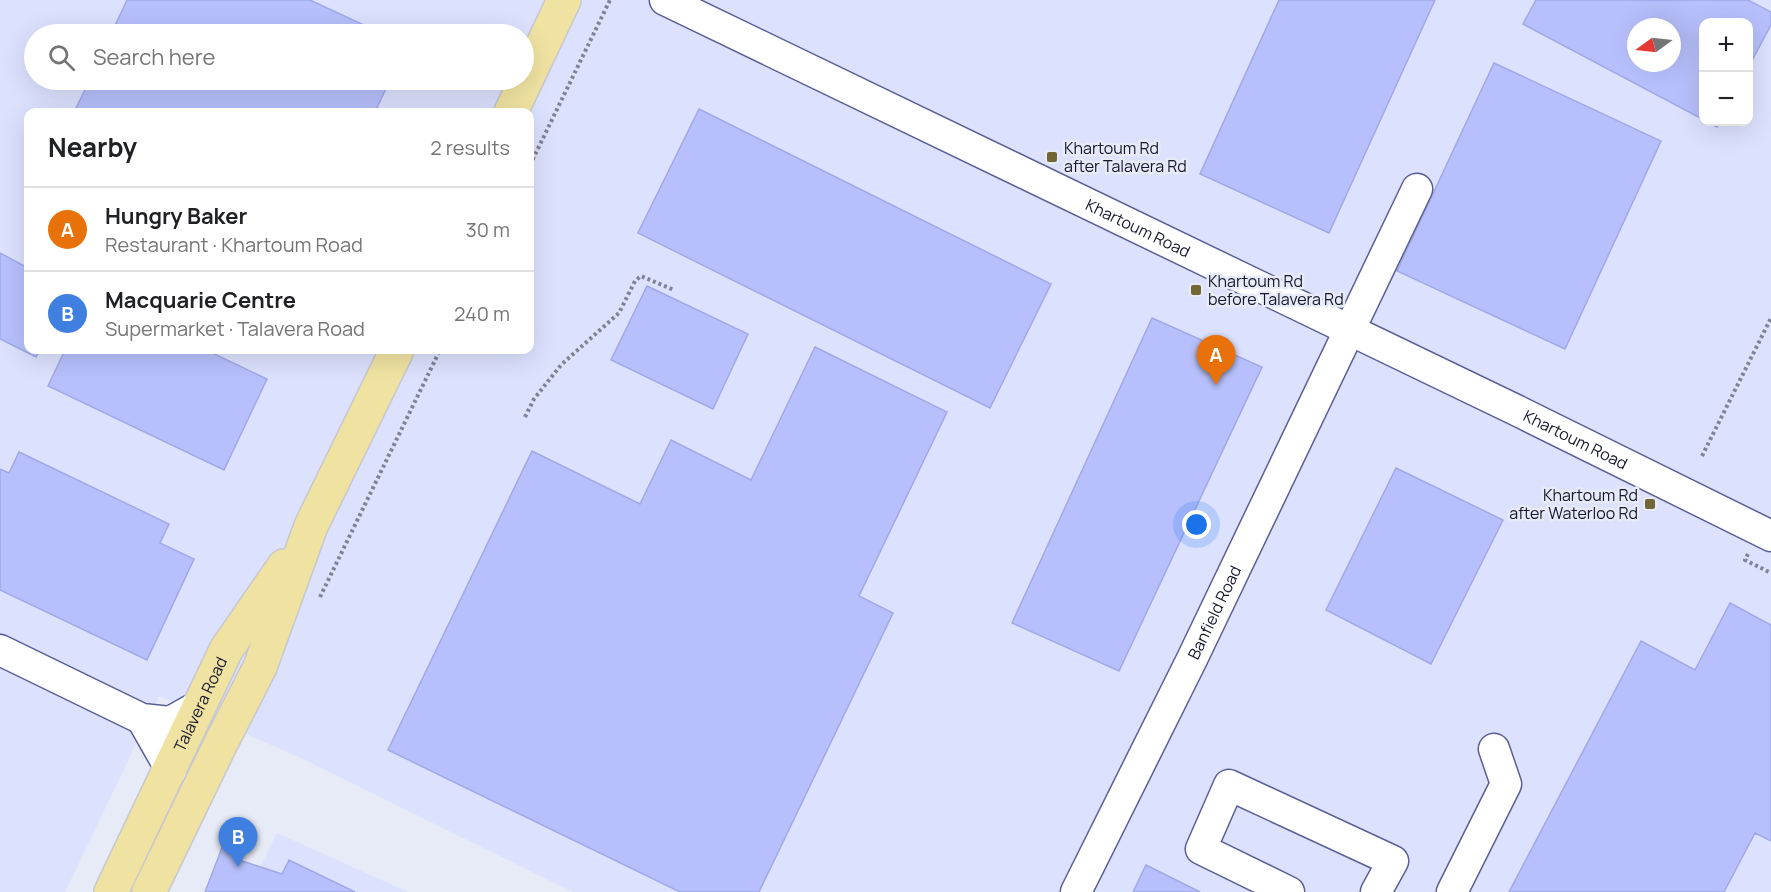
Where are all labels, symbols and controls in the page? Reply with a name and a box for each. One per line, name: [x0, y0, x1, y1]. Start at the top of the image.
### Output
north arrow: [1627, 18, 1681, 72]
map controls: [1699, 18, 1753, 126]
button: +: [1699, 18, 1753, 72]
search box: [24, 24, 534, 90]
icon: search: [45, 41, 78, 74]
text: Search here: [93, 42, 215, 72]
button: −: [1699, 72, 1753, 126]
text: Nearby: [48, 129, 137, 165]
text: 2 results: [430, 134, 510, 161]
place label: Khartoum Rd after Talavera Rd: [1064, 137, 1187, 177]
marker: Khartoum Rd after Talavera Rd: [1045, 150, 1059, 164]
street label: Khartoum Road: [1082, 193, 1194, 262]
text: Hungry Baker: [105, 201, 247, 231]
text: A: [61, 216, 74, 243]
text: 30 m: [466, 216, 510, 243]
text: Restaurant · Khartoum Road: [105, 231, 363, 258]
place label: Khartoum Rd before Talavera Rd: [1208, 270, 1344, 310]
marker: Khartoum Rd before Talavera Rd: [1189, 283, 1203, 297]
text: Macquarie Centre: [105, 285, 296, 315]
text: B: [61, 300, 74, 327]
text: 240 m: [454, 300, 510, 327]
text: Supermarket · Talavera Road: [105, 315, 365, 342]
pin: A: [1196, 336, 1236, 385]
street label: Khartoum Road: [1520, 404, 1631, 474]
place label: Khartoum Rd after Waterloo Rd: [1509, 484, 1638, 524]
marker: Khartoum Rd after Waterloo Rd: [1643, 497, 1657, 511]
your location: [1182, 510, 1211, 539]
street label: Banfield Road: [1182, 562, 1246, 663]
street label: Talavera Road: [168, 653, 232, 755]
pin: B: [218, 818, 258, 867]

